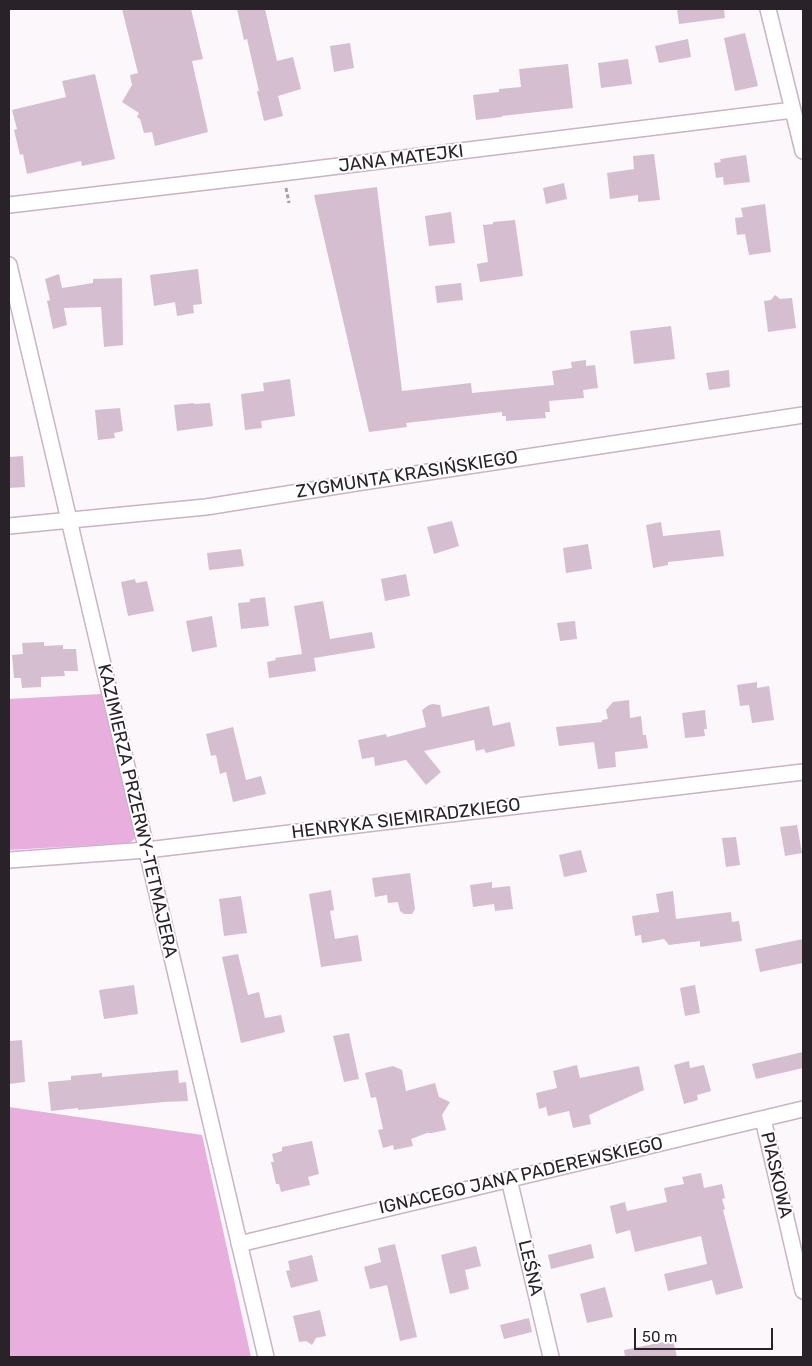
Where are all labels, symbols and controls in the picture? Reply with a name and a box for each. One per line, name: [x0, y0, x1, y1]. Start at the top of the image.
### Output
street label: JANA MATEJKI: [337, 141, 465, 177]
street label: ZYGMUNTA KRASIŃSKIEGO: [294, 447, 520, 503]
street label: KAZIMIERZA PRZERWY-TETMAJERA: [93, 662, 181, 960]
street label: HENRYKA SIEMIRADZKIEGO: [290, 794, 522, 844]
street label: PIASKOWA: [756, 1130, 796, 1220]
street label: IGNACEGO JANA PADEREWSKIEGO: [377, 1133, 665, 1219]
street label: LEŚNA: [513, 1238, 547, 1298]
scale bar: [637, 1318, 776, 1350]
text: 50 m: [642, 1328, 677, 1346]

